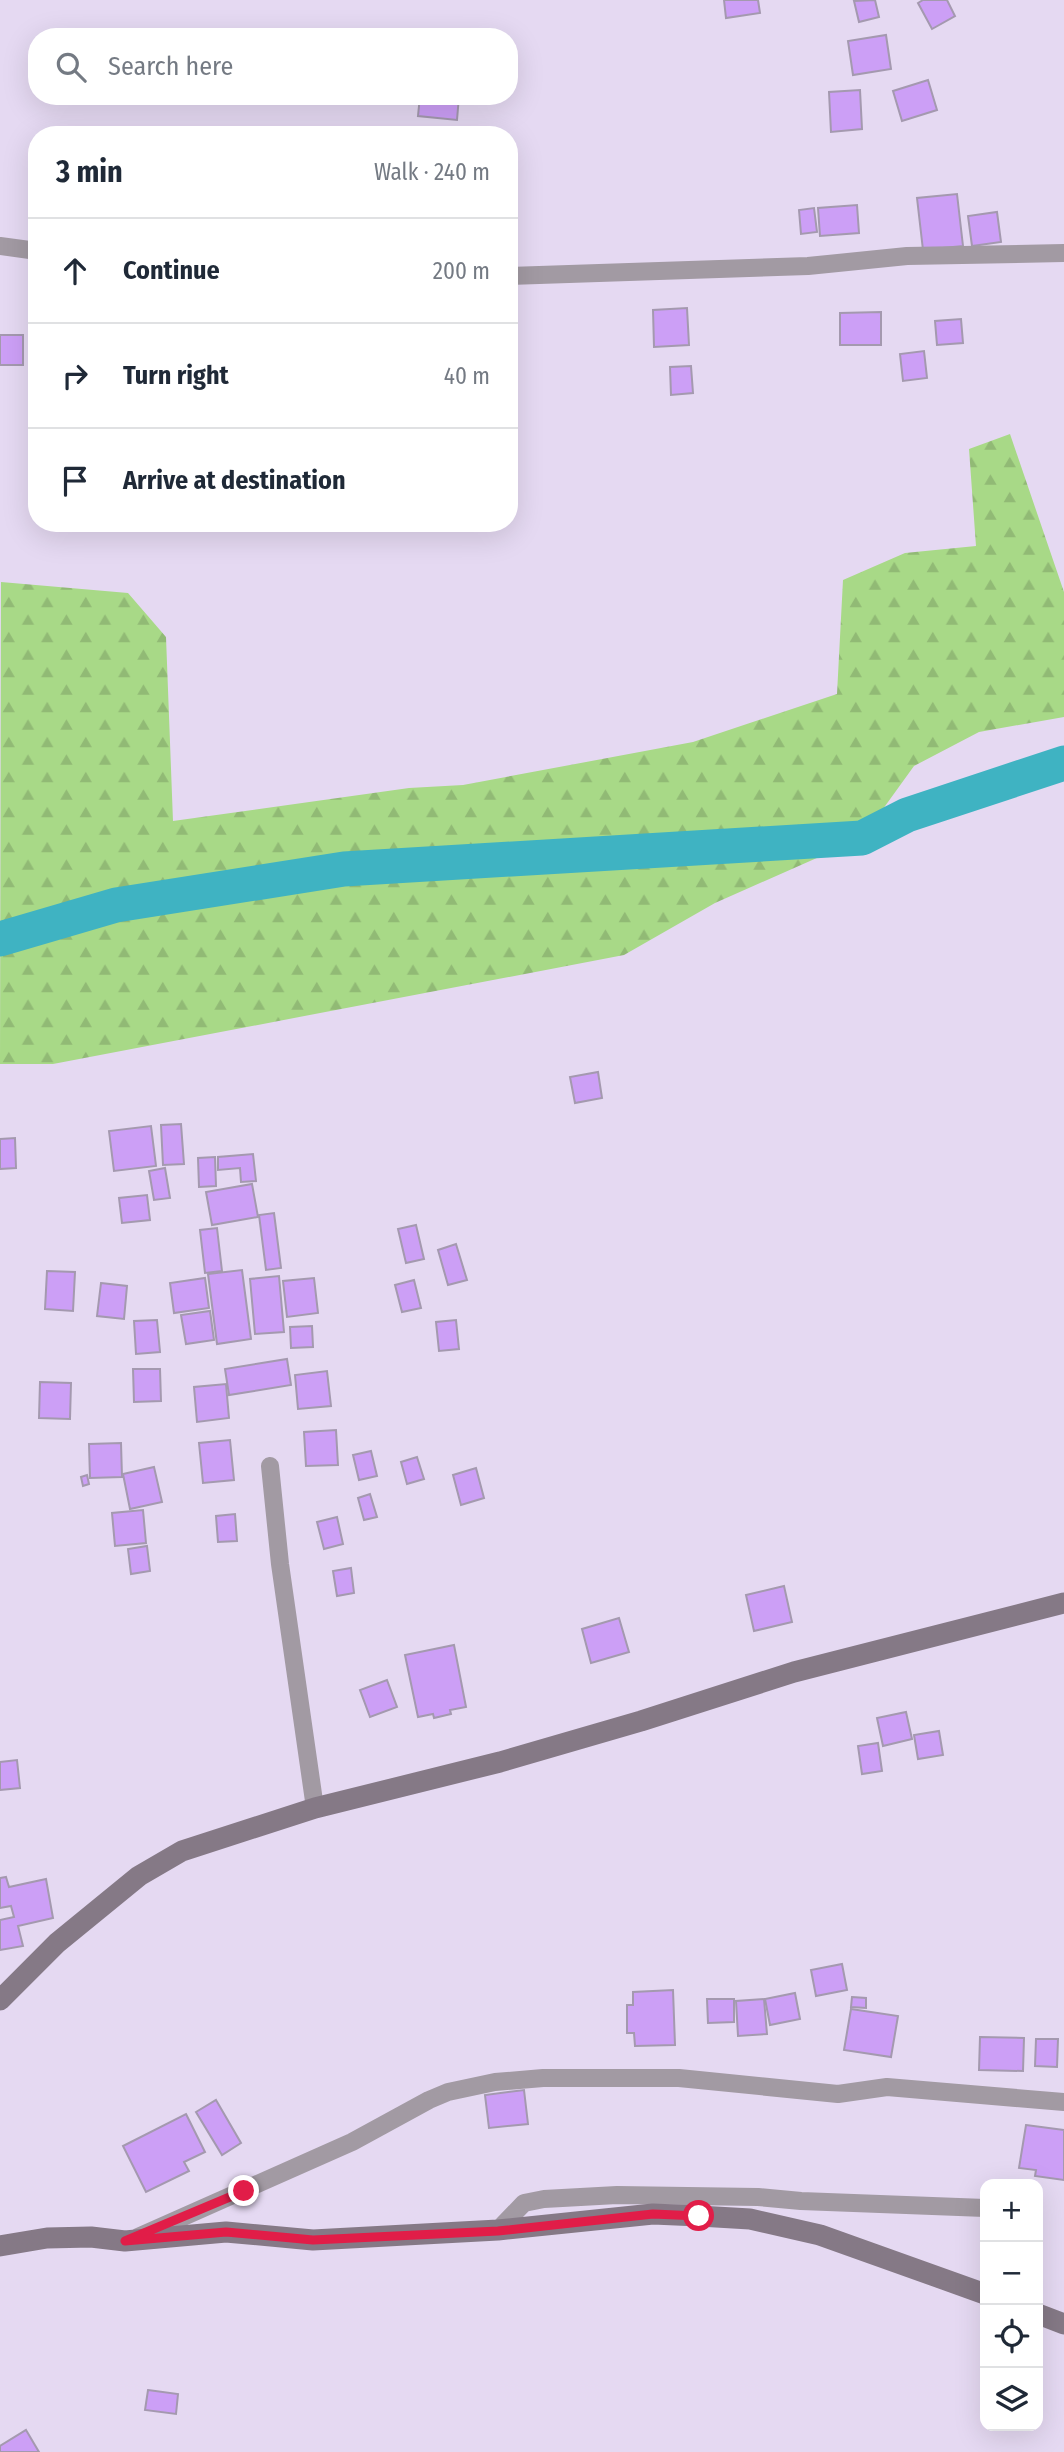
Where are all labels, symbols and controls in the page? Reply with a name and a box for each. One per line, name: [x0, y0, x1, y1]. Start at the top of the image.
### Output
search box: [28, 28, 518, 105]
icon: search: [52, 48, 90, 86]
text: Search here: [108, 51, 233, 82]
text: 3 min: [56, 154, 123, 190]
text: Walk · 240 m: [374, 158, 490, 186]
icon: ahead: [56, 252, 94, 290]
text: Continue: [123, 255, 220, 286]
text: 200 m: [433, 257, 490, 285]
icon: right: [56, 357, 94, 395]
text: Turn right: [123, 360, 229, 391]
text: 40 m: [444, 362, 490, 390]
icon: arrive: [56, 462, 94, 500]
text: Arrive at destination: [123, 465, 346, 496]
route end: [228, 2175, 259, 2206]
map controls: [980, 2179, 1043, 2431]
button: +: [980, 2179, 1043, 2242]
route start: [683, 2200, 714, 2231]
button: −: [980, 2242, 1043, 2305]
button: locate: [980, 2305, 1043, 2368]
button: layers: [980, 2368, 1043, 2431]

